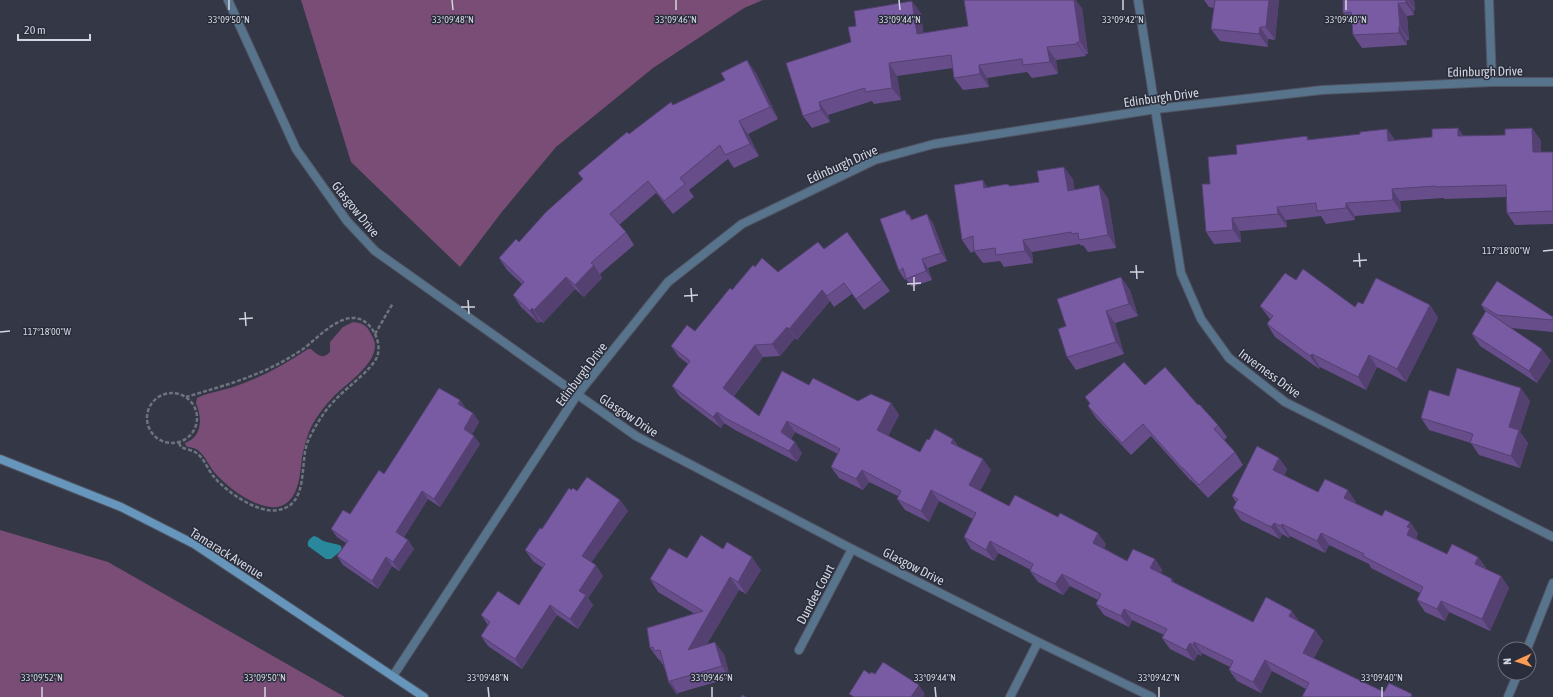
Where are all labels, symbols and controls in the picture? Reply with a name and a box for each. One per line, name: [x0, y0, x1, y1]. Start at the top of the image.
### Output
text: 33°09'50"N: [208, 14, 250, 25]
text: 33°09'48"N: [432, 14, 474, 25]
text: 33°09'46"N: [655, 14, 697, 25]
text: 33°09'44"N: [879, 14, 921, 25]
text: 33°09'42"N: [1102, 14, 1144, 25]
text: 33°09'40"N: [1325, 14, 1367, 25]
scale bar: [18, 16, 90, 42]
text: 20 m: [24, 23, 46, 37]
street label: Edinburgh Drive: [1447, 63, 1523, 80]
street label: Edinburgh Drive: [1122, 85, 1200, 110]
street label: Edinburgh Drive: [805, 142, 880, 187]
street label: Glasgow Drive: [329, 179, 383, 240]
text: 117°18'00"W: [1482, 245, 1531, 256]
text: 117°18'00"W: [23, 326, 72, 337]
street label: Edinburgh Drive: [553, 339, 610, 409]
street label: Inverness Drive: [1236, 346, 1304, 401]
street label: Glasgow Drive: [597, 391, 661, 440]
street label: Tamarack Avenue: [187, 525, 266, 582]
street label: Glasgow Drive: [880, 545, 947, 588]
street label: Dundee Court: [794, 562, 837, 627]
north arrow: [1497, 641, 1537, 681]
text: N: [1501, 658, 1513, 665]
text: 33°09'52"N: [21, 672, 63, 683]
text: 33°09'50"N: [244, 672, 286, 683]
text: 33°09'48"N: [467, 672, 509, 683]
text: 33°09'46"N: [691, 672, 733, 683]
text: 33°09'44"N: [914, 672, 956, 683]
text: 33°09'42"N: [1138, 672, 1180, 683]
text: 33°09'40"N: [1361, 672, 1403, 683]

